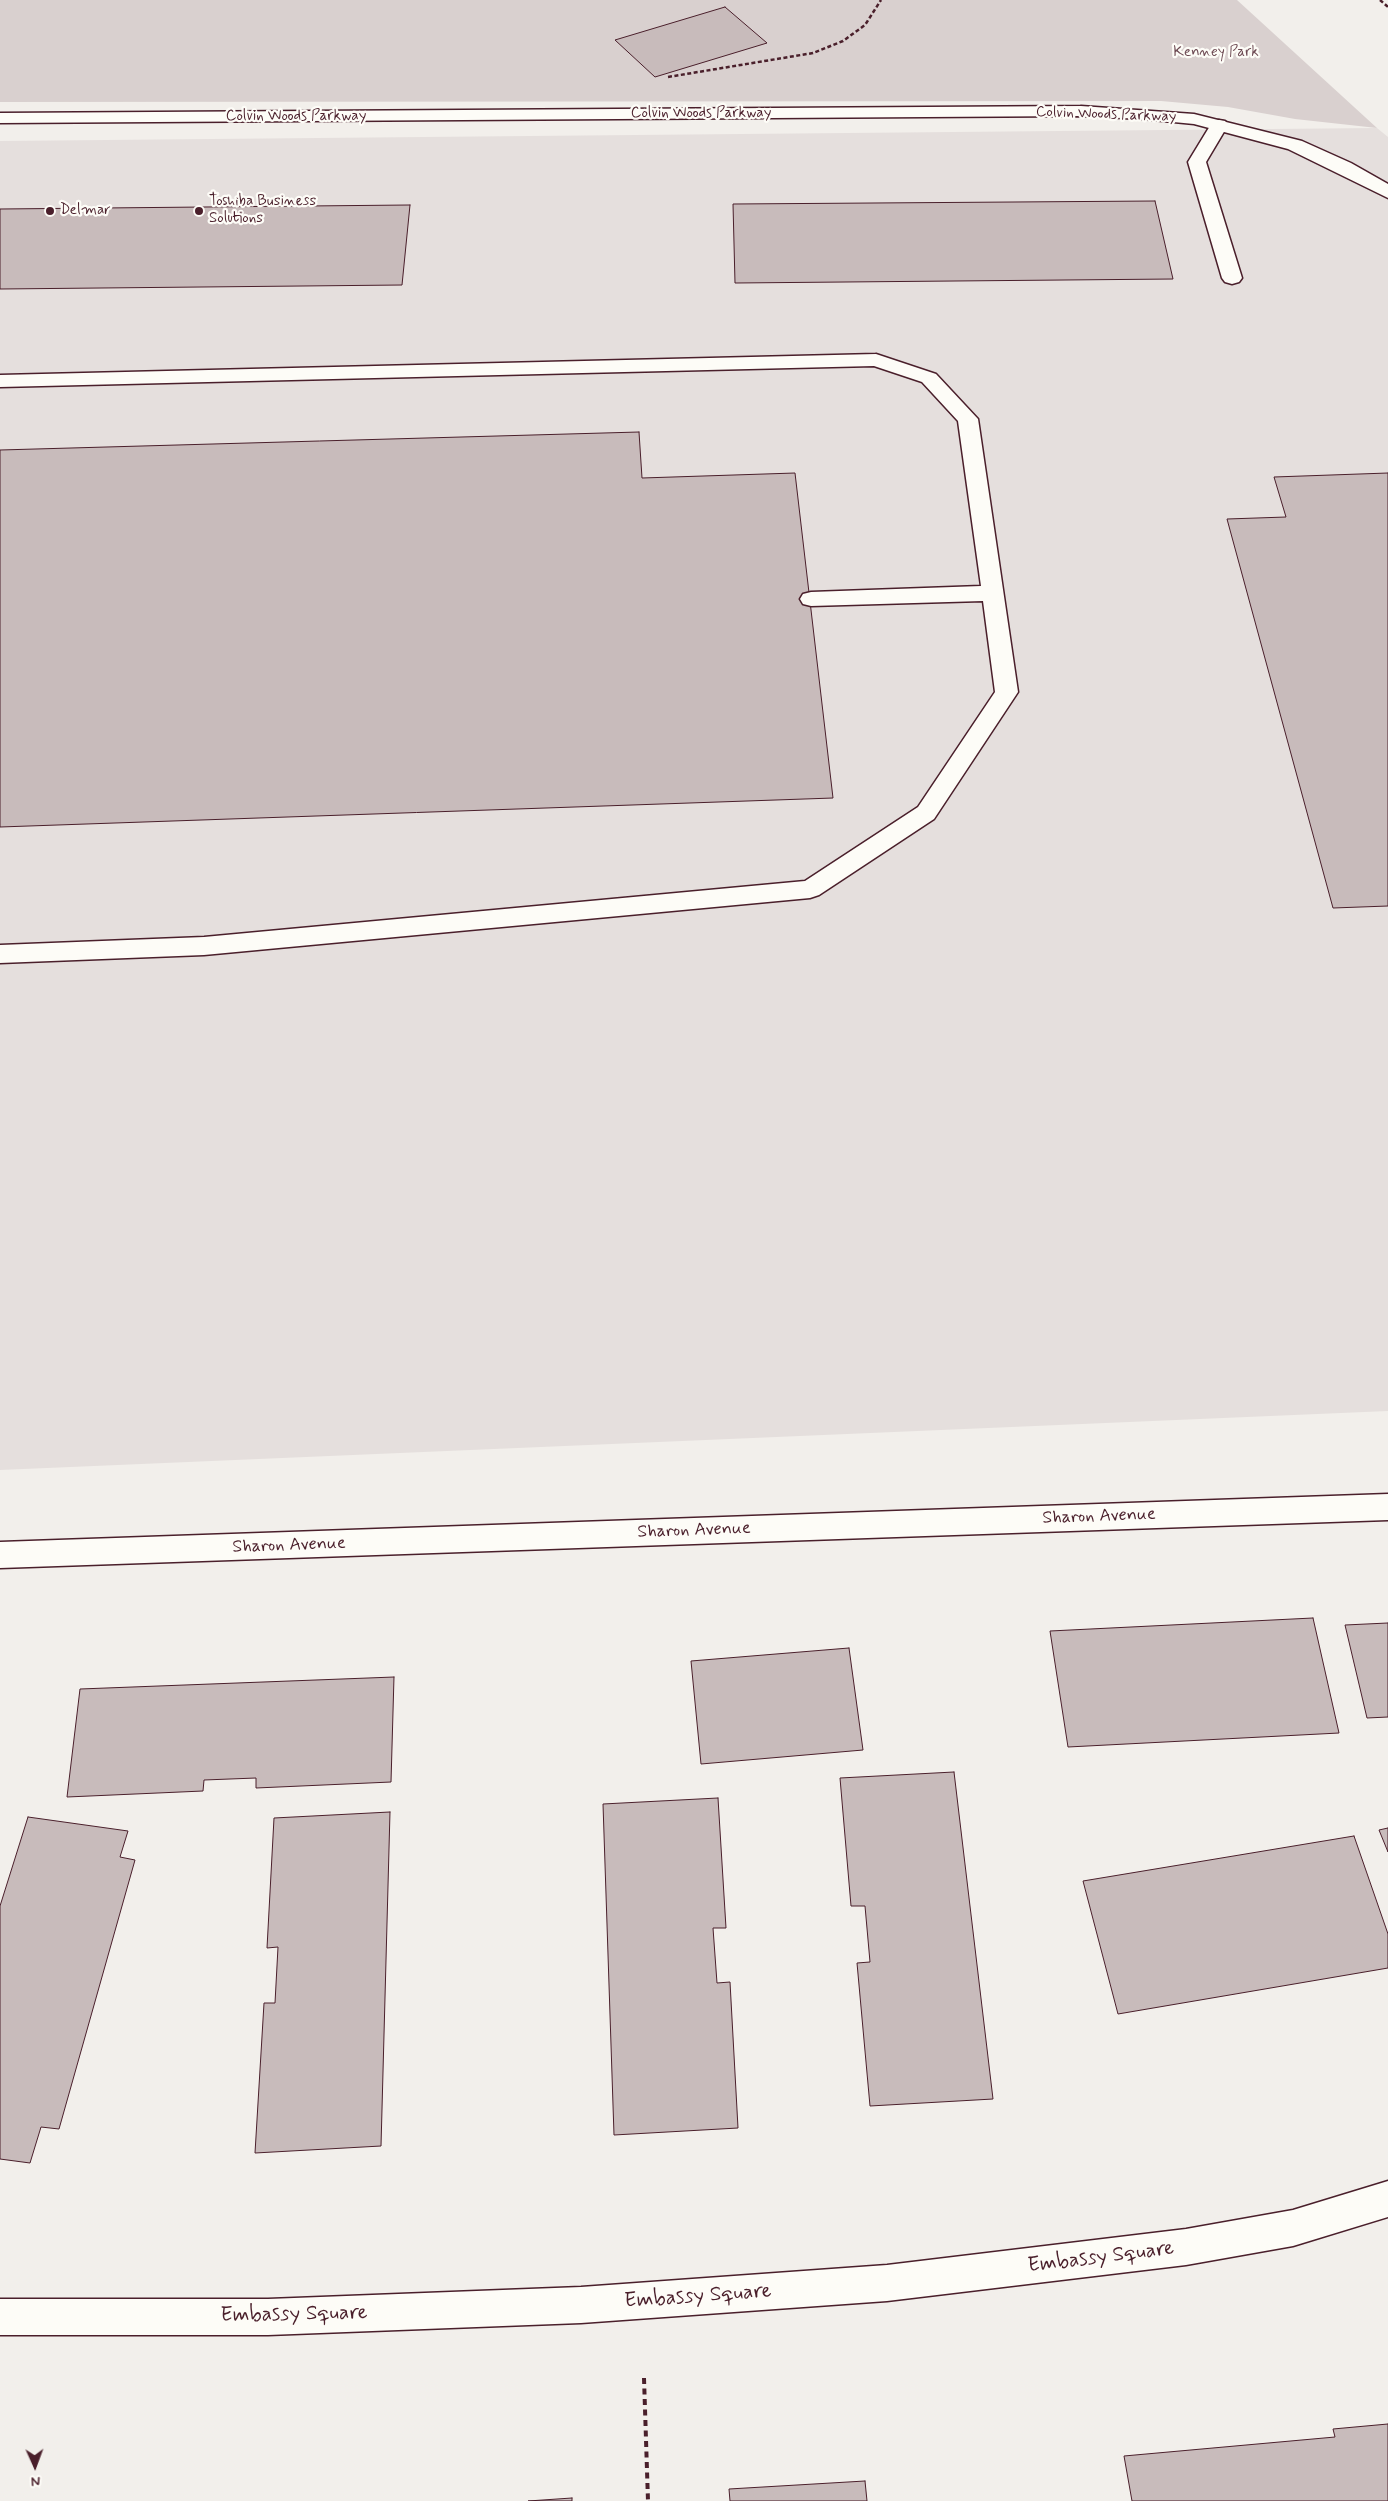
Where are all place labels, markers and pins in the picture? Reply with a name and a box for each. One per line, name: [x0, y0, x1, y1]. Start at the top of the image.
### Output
place label: Toshiba Business Solutions: [209, 193, 316, 228]
place label: Delmar: [60, 202, 111, 220]
marker: Delmar: [44, 205, 56, 217]
marker: Toshiba Business Solutions: [193, 205, 205, 217]

